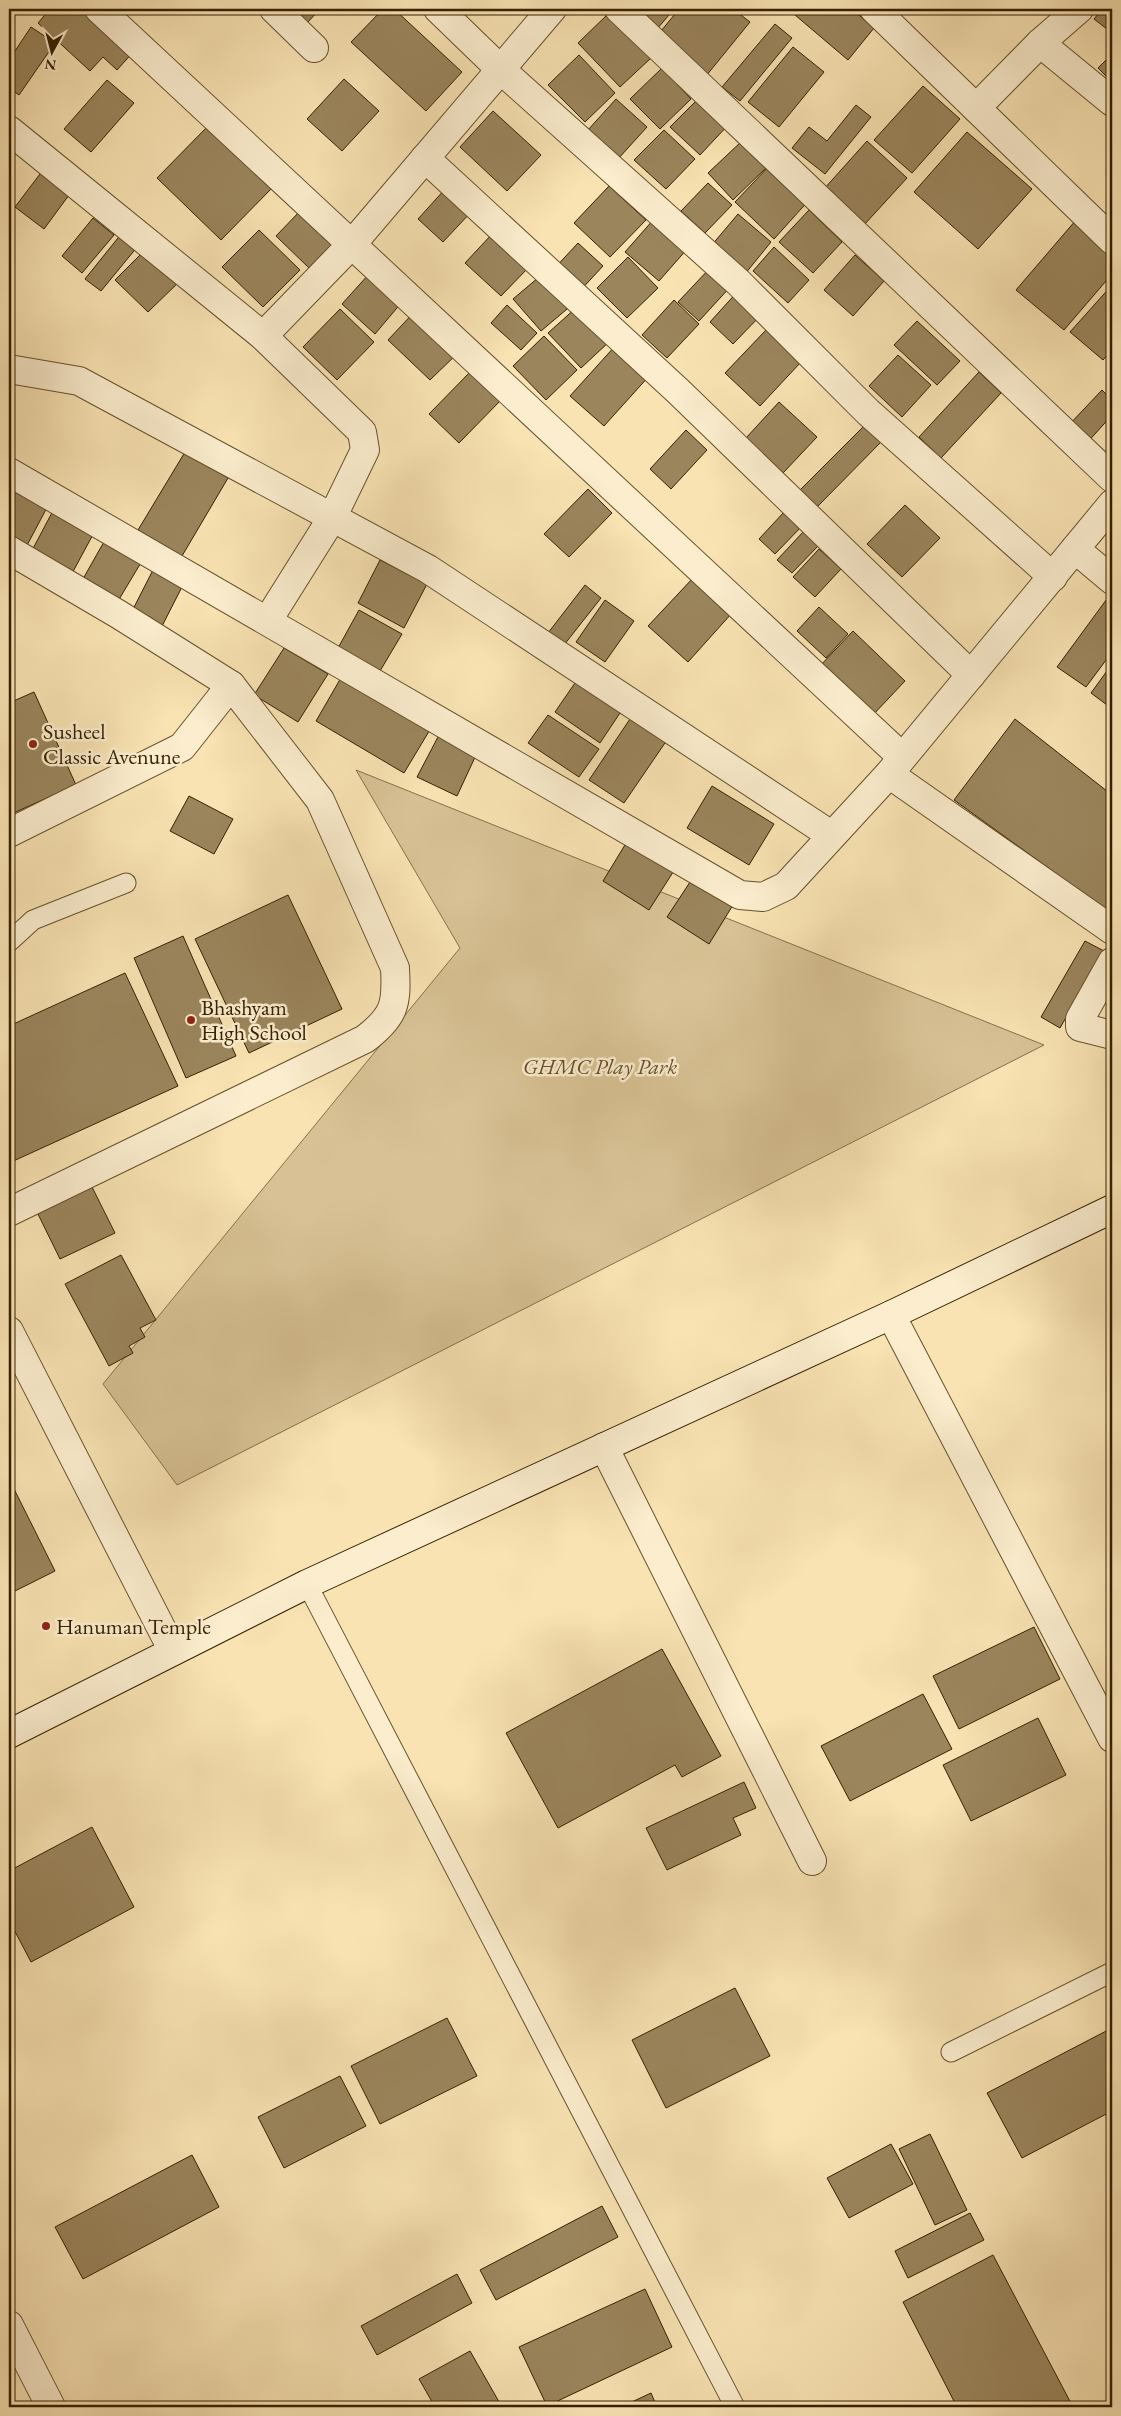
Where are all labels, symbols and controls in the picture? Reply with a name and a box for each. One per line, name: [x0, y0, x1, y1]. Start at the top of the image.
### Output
north arrow: [28, 28, 78, 78]
text: N: [43, 55, 57, 75]
place label: Susheel Classic Avenune: [43, 717, 181, 771]
marker: Susheel Classic Avenune: [27, 738, 39, 750]
place label: Bhashyam High School: [201, 993, 307, 1047]
marker: Bhashyam High School: [185, 1014, 197, 1026]
park label: GHMC Play Park: [523, 1052, 677, 1081]
place label: Hanuman Temple: [56, 1612, 211, 1641]
marker: Hanuman Temple: [40, 1620, 52, 1632]

